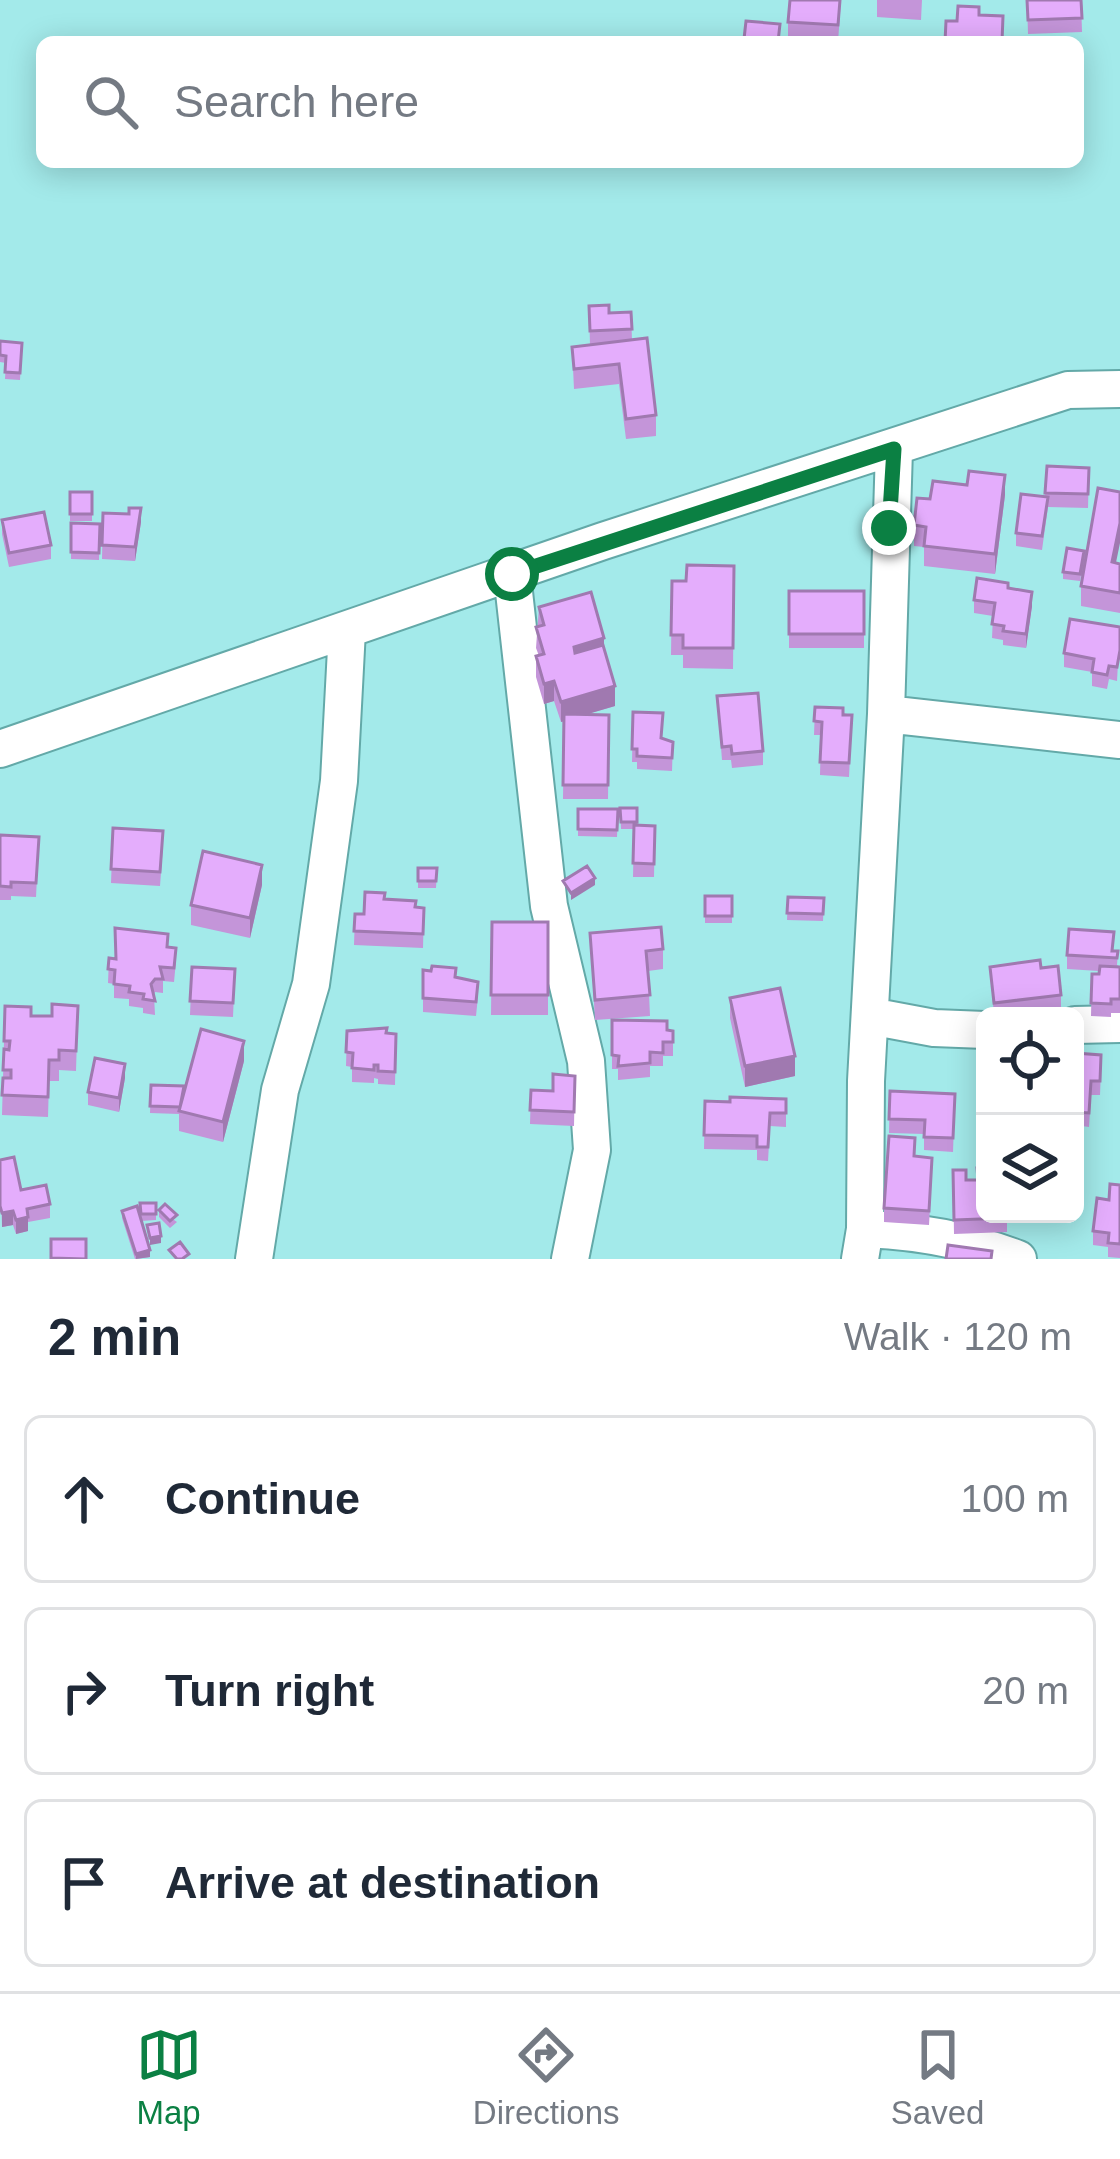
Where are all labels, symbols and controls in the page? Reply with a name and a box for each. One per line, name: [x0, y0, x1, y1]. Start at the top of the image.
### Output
search box: [36, 36, 1084, 168]
icon: search: [78, 69, 144, 135]
text: Search here: [174, 76, 419, 127]
route end: [862, 501, 916, 555]
route start: [485, 547, 539, 601]
map controls: [976, 1007, 1084, 1223]
button: locate: [976, 1007, 1084, 1115]
button: layers: [976, 1115, 1084, 1223]
text: 2 min: [48, 1309, 181, 1366]
text: Walk · 120 m: [844, 1315, 1072, 1358]
icon: ahead: [51, 1466, 117, 1532]
text: Continue: [165, 1473, 360, 1524]
text: 100 m: [961, 1477, 1069, 1520]
icon: right: [51, 1658, 117, 1724]
text: Turn right: [165, 1665, 374, 1716]
text: 20 m: [982, 1669, 1069, 1712]
icon: arrive: [51, 1850, 117, 1916]
text: Arrive at destination: [165, 1857, 600, 1908]
tab: Map: [136, 2022, 202, 2132]
tab: Directions: [473, 2022, 620, 2132]
tab: Saved: [891, 2022, 984, 2132]

